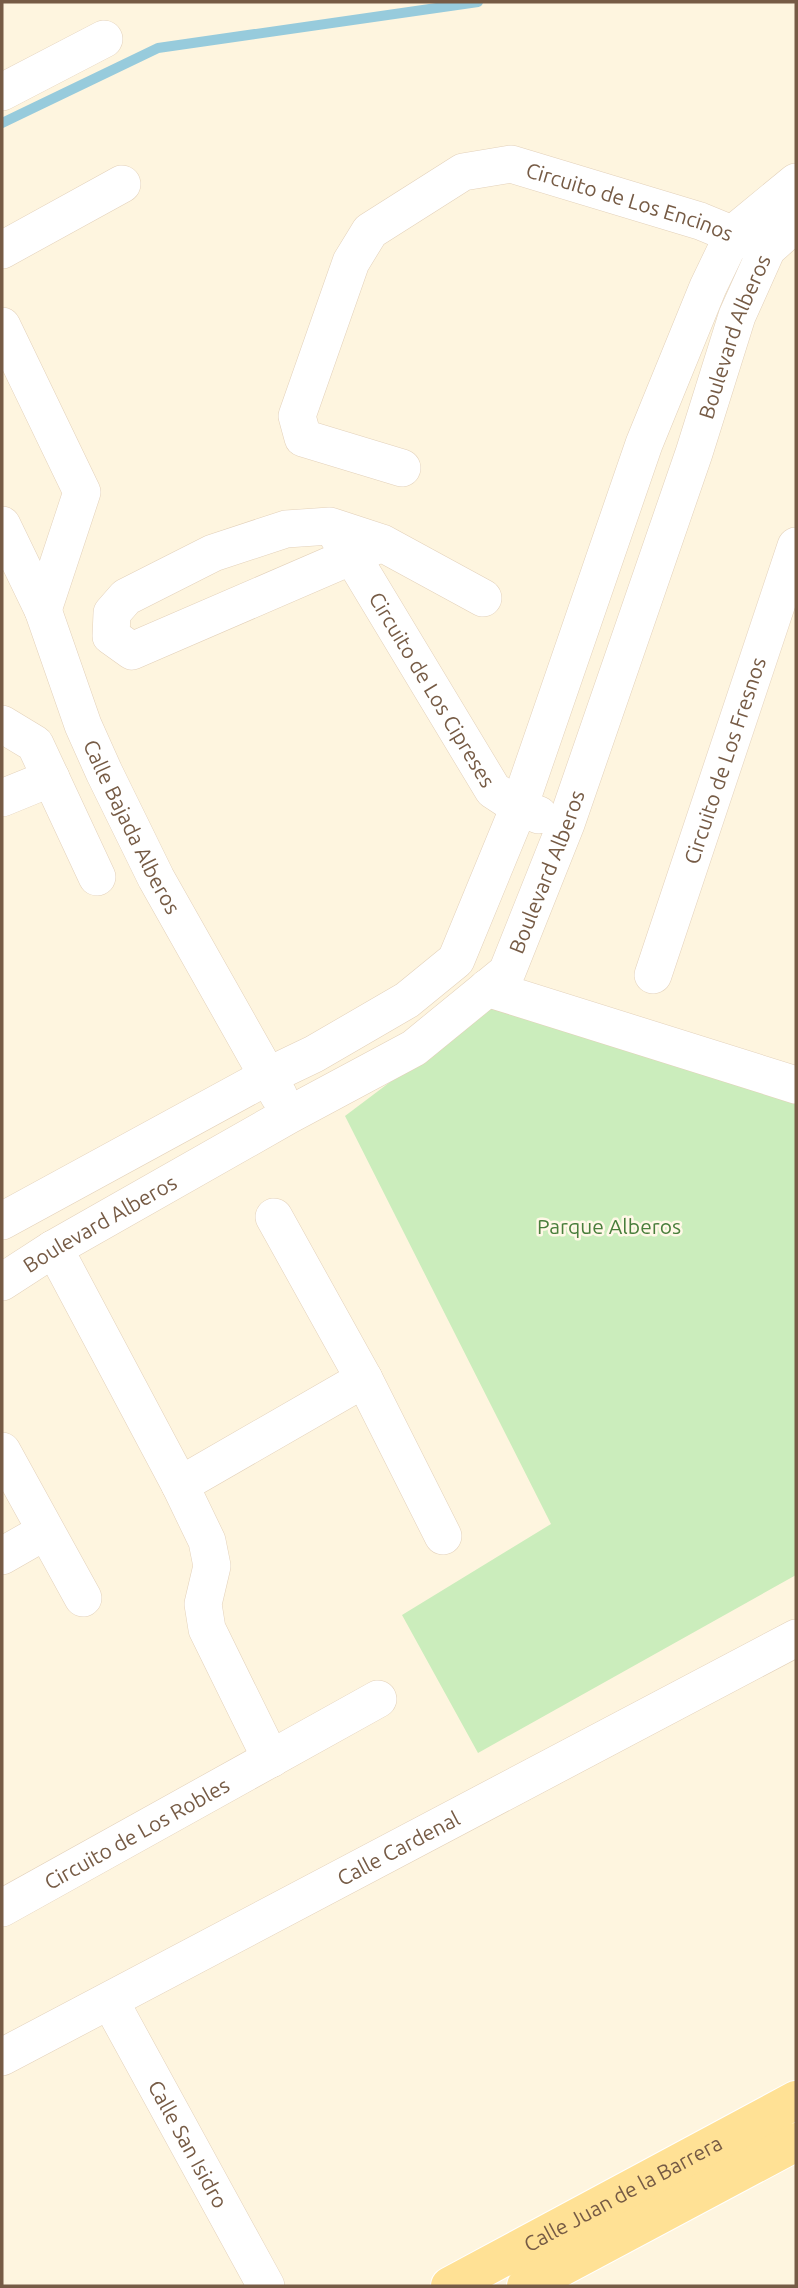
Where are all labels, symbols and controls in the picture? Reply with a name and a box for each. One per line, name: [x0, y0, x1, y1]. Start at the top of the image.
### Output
street label: Circuito de Los Encinos: [523, 157, 737, 245]
street label: Boulevard Alberos: [693, 251, 775, 422]
street label: Circuito de Los Cipreses: [364, 588, 500, 791]
street label: Circuito de Los Fresnos: [679, 654, 770, 867]
street label: Calle Bajada Alberos: [79, 736, 186, 918]
street label: Boulevard Alberos: [504, 787, 589, 957]
street label: Boulevard Alberos: [18, 1169, 181, 1277]
park label: Parque Alberos: [537, 1214, 681, 1238]
street label: Circuito de Los Robles: [40, 1772, 233, 1894]
street label: Calle Cardenal: [333, 1806, 464, 1890]
street label: Calle San Isidro: [144, 2076, 233, 2212]
street label: Calle Juan de la Barrera: [519, 2130, 726, 2256]

